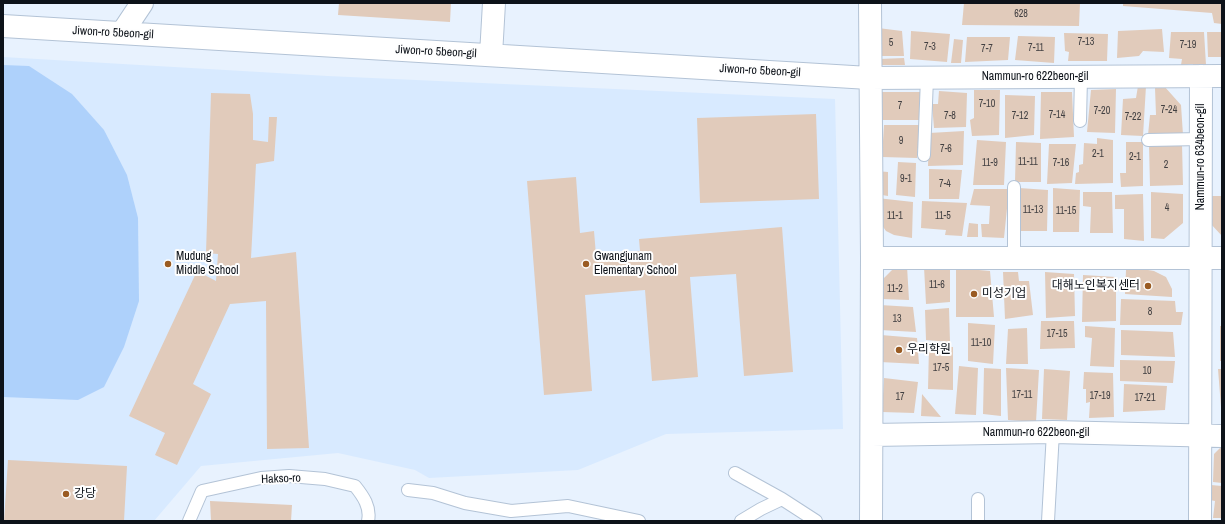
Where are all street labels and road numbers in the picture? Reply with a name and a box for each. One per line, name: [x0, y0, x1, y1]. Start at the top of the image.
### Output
street label: Jiwon-ro 5beon-gil: [72, 24, 154, 42]
street label: Jiwon-ro 5beon-gil: [395, 43, 477, 61]
street label: Jiwon-ro 5beon-gil: [719, 62, 801, 80]
street label: Nammun-ro 622beon-gil: [982, 70, 1088, 84]
street label: Nammun-ro 634beon-gil: [1194, 104, 1208, 210]
street label: Nammun-ro 622beon-gil: [983, 426, 1089, 440]
street label: Hakso-ro: [261, 471, 301, 487]

